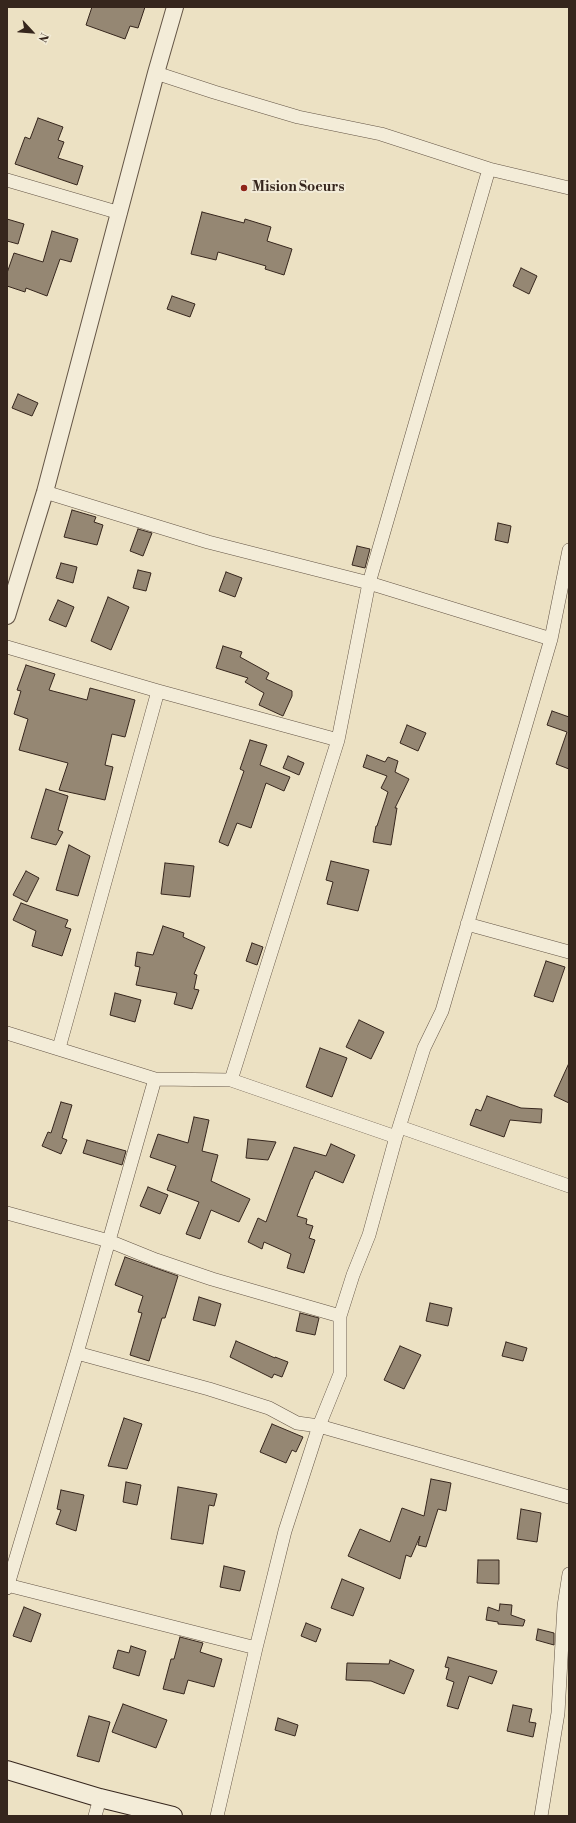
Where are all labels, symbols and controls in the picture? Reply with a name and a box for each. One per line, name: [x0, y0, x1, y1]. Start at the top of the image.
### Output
north arrow: [12, 12, 52, 52]
text: N: [35, 30, 51, 44]
place label: Mision Soeurs: [252, 180, 344, 196]
marker: Mision Soeurs: [239, 183, 249, 193]

